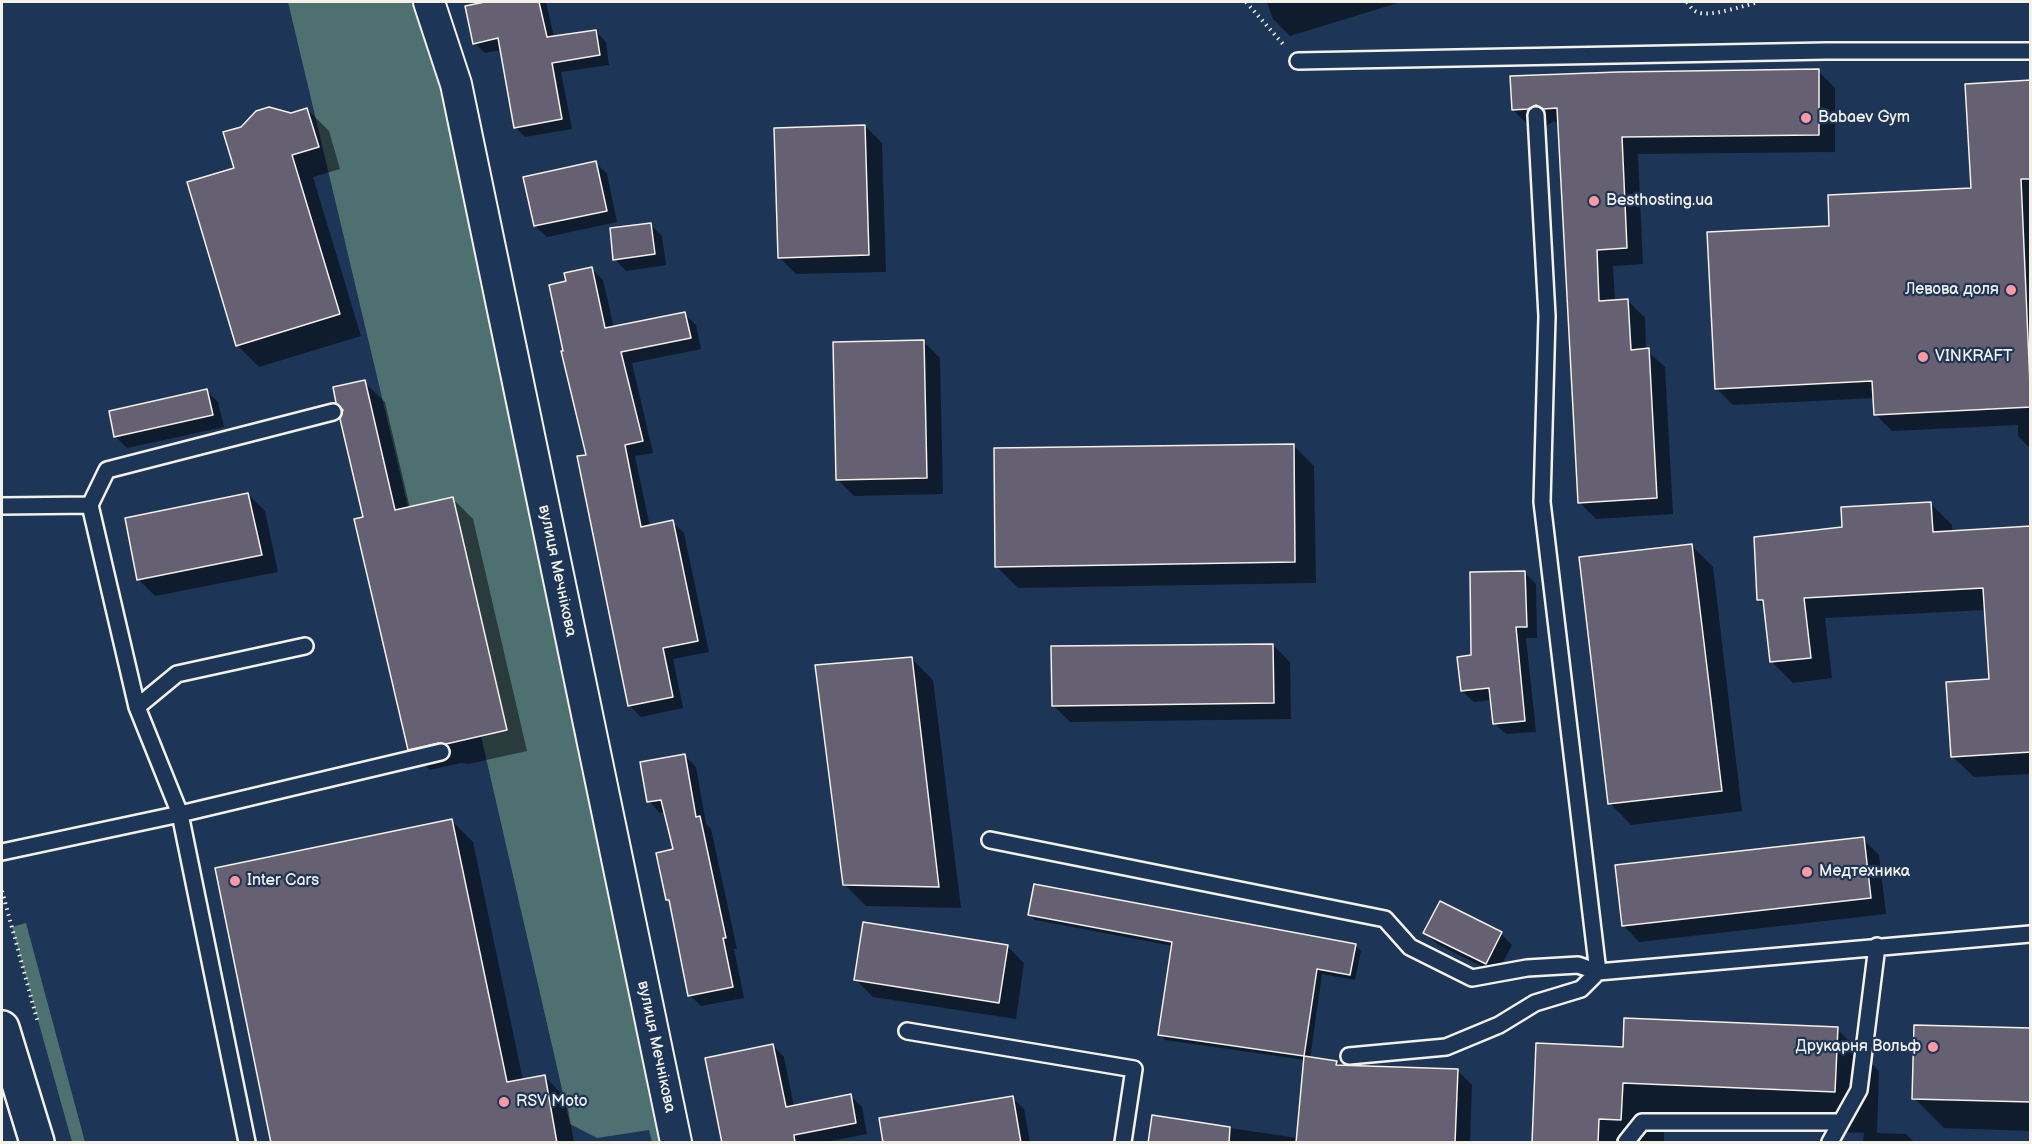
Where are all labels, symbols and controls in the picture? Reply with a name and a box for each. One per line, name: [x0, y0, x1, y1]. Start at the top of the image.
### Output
place label: Babaev Gym: [1818, 108, 1910, 128]
marker: Babaev Gym: [1799, 111, 1813, 125]
place label: Besthosting.ua: [1606, 191, 1713, 211]
marker: Besthosting.ua: [1587, 194, 1601, 208]
place label: Левова доля: [1905, 280, 1999, 300]
marker: Левова доля: [2004, 283, 2018, 297]
place label: VINKRAFT: [1935, 347, 2013, 367]
marker: VINKRAFT: [1916, 350, 1930, 364]
street label: вулиця Мечнікова: [534, 503, 580, 639]
place label: Медтехника: [1819, 862, 1910, 882]
marker: Медтехника: [1800, 865, 1814, 879]
place label: Inter Cars: [247, 871, 319, 891]
marker: Inter Cars: [228, 874, 242, 888]
street label: вулиця Мечнікова: [633, 979, 679, 1115]
place label: Друкарня Вольф: [1796, 1037, 1921, 1057]
marker: Друкарня Вольф: [1926, 1040, 1940, 1054]
place label: RSV Moto: [516, 1092, 587, 1112]
marker: RSV Moto: [497, 1095, 511, 1109]

